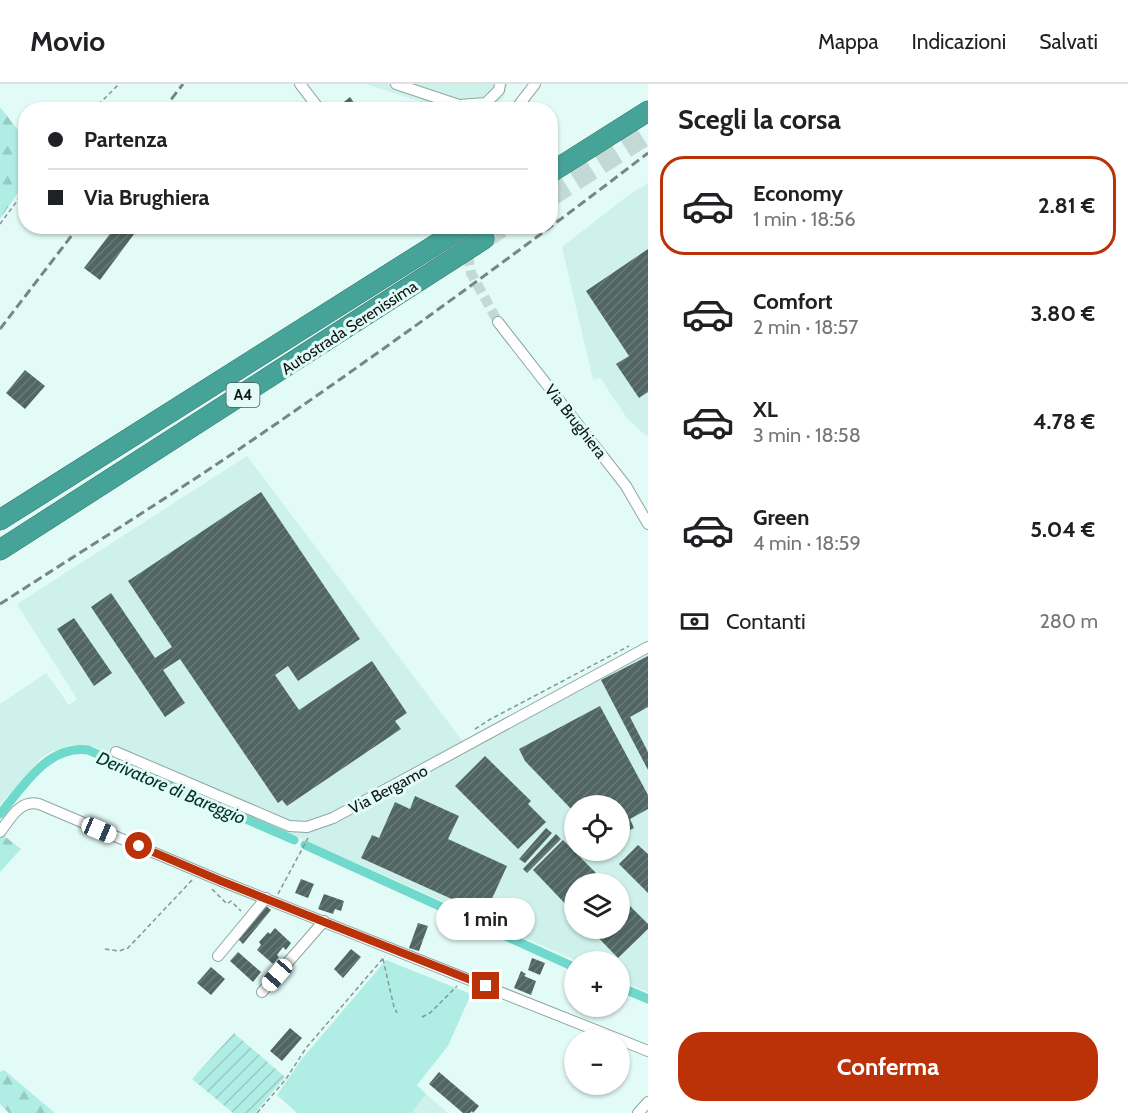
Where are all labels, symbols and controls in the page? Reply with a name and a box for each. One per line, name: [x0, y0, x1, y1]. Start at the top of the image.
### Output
text: Movio: [30, 24, 105, 58]
text: Mappa: [818, 29, 879, 54]
text: Indicazioni: [912, 29, 1006, 54]
text: Salvati: [1039, 29, 1098, 54]
text: Scegli la corsa: [678, 103, 841, 136]
text: Partenza: [84, 126, 167, 153]
icon: car: [681, 179, 735, 233]
text: Economy: [753, 180, 843, 207]
text: Via Brughiera: [84, 184, 210, 211]
text: 2.81 €: [1038, 192, 1095, 219]
text: 1 min · 18:56: [753, 207, 856, 231]
street label: Autostrada Serenissima: [278, 276, 421, 378]
icon: car: [681, 287, 735, 341]
text: Comfort: [753, 288, 832, 315]
text: 3.80 €: [1030, 300, 1095, 327]
text: 2 min · 18:57: [753, 315, 858, 339]
street label: Via Brughiera: [541, 380, 611, 462]
road number: A4: [226, 383, 260, 407]
icon: car: [681, 395, 735, 449]
text: XL: [753, 396, 778, 423]
text: 4.78 €: [1033, 408, 1095, 435]
text: 3 min · 18:58: [753, 423, 861, 447]
icon: car: [681, 503, 735, 557]
text: Green: [753, 504, 809, 531]
text: 5.04 €: [1030, 516, 1095, 543]
text: 4 min · 18:59: [753, 531, 861, 555]
icon: cash: [678, 605, 711, 638]
text: Contanti: [726, 608, 806, 635]
text: 280 m: [1039, 609, 1098, 633]
water label: Derivatore di Bareggio: [93, 747, 249, 829]
street label: Via Bergamo: [346, 761, 431, 818]
map controls: [564, 795, 630, 1095]
button: locate: [564, 795, 630, 861]
car: [79, 815, 119, 845]
route start: [125, 832, 152, 859]
button: layers: [564, 873, 630, 939]
callout: 1 min: [436, 899, 536, 941]
text: 1 min: [463, 907, 508, 931]
button: +: [564, 951, 630, 1017]
car: [258, 956, 296, 994]
route end: [472, 972, 499, 999]
button: −: [564, 1029, 630, 1095]
button: Conferma: [678, 1032, 1098, 1101]

